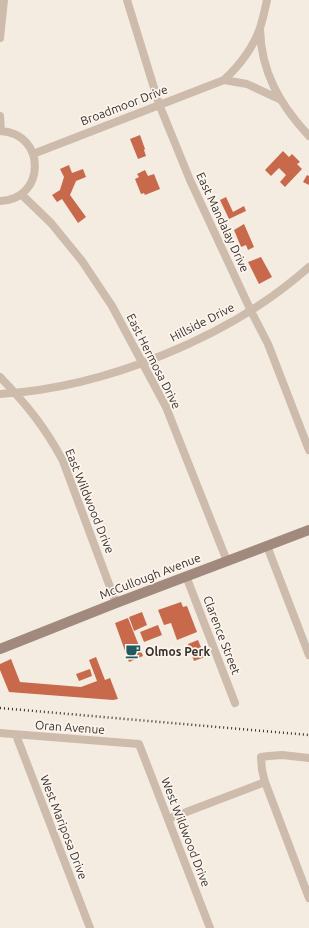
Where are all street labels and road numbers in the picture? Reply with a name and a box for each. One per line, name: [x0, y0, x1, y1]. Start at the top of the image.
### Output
street label: Broadmoor Drive: [79, 82, 169, 128]
street label: East Mandalay Drive: [194, 170, 252, 274]
street label: Hillside Drive: [168, 300, 236, 344]
street label: East Hermosa Drive: [124, 311, 184, 411]
street label: East Wildwood Drive: [63, 447, 117, 555]
street label: McCullough Avenue: [98, 551, 202, 601]
street label: Clarence Street: [201, 594, 243, 676]
street label: Oran Avenue: [35, 718, 105, 736]
street label: West Mariposa Drive: [38, 773, 90, 881]
street label: West Wildwood Drive: [159, 775, 213, 889]

